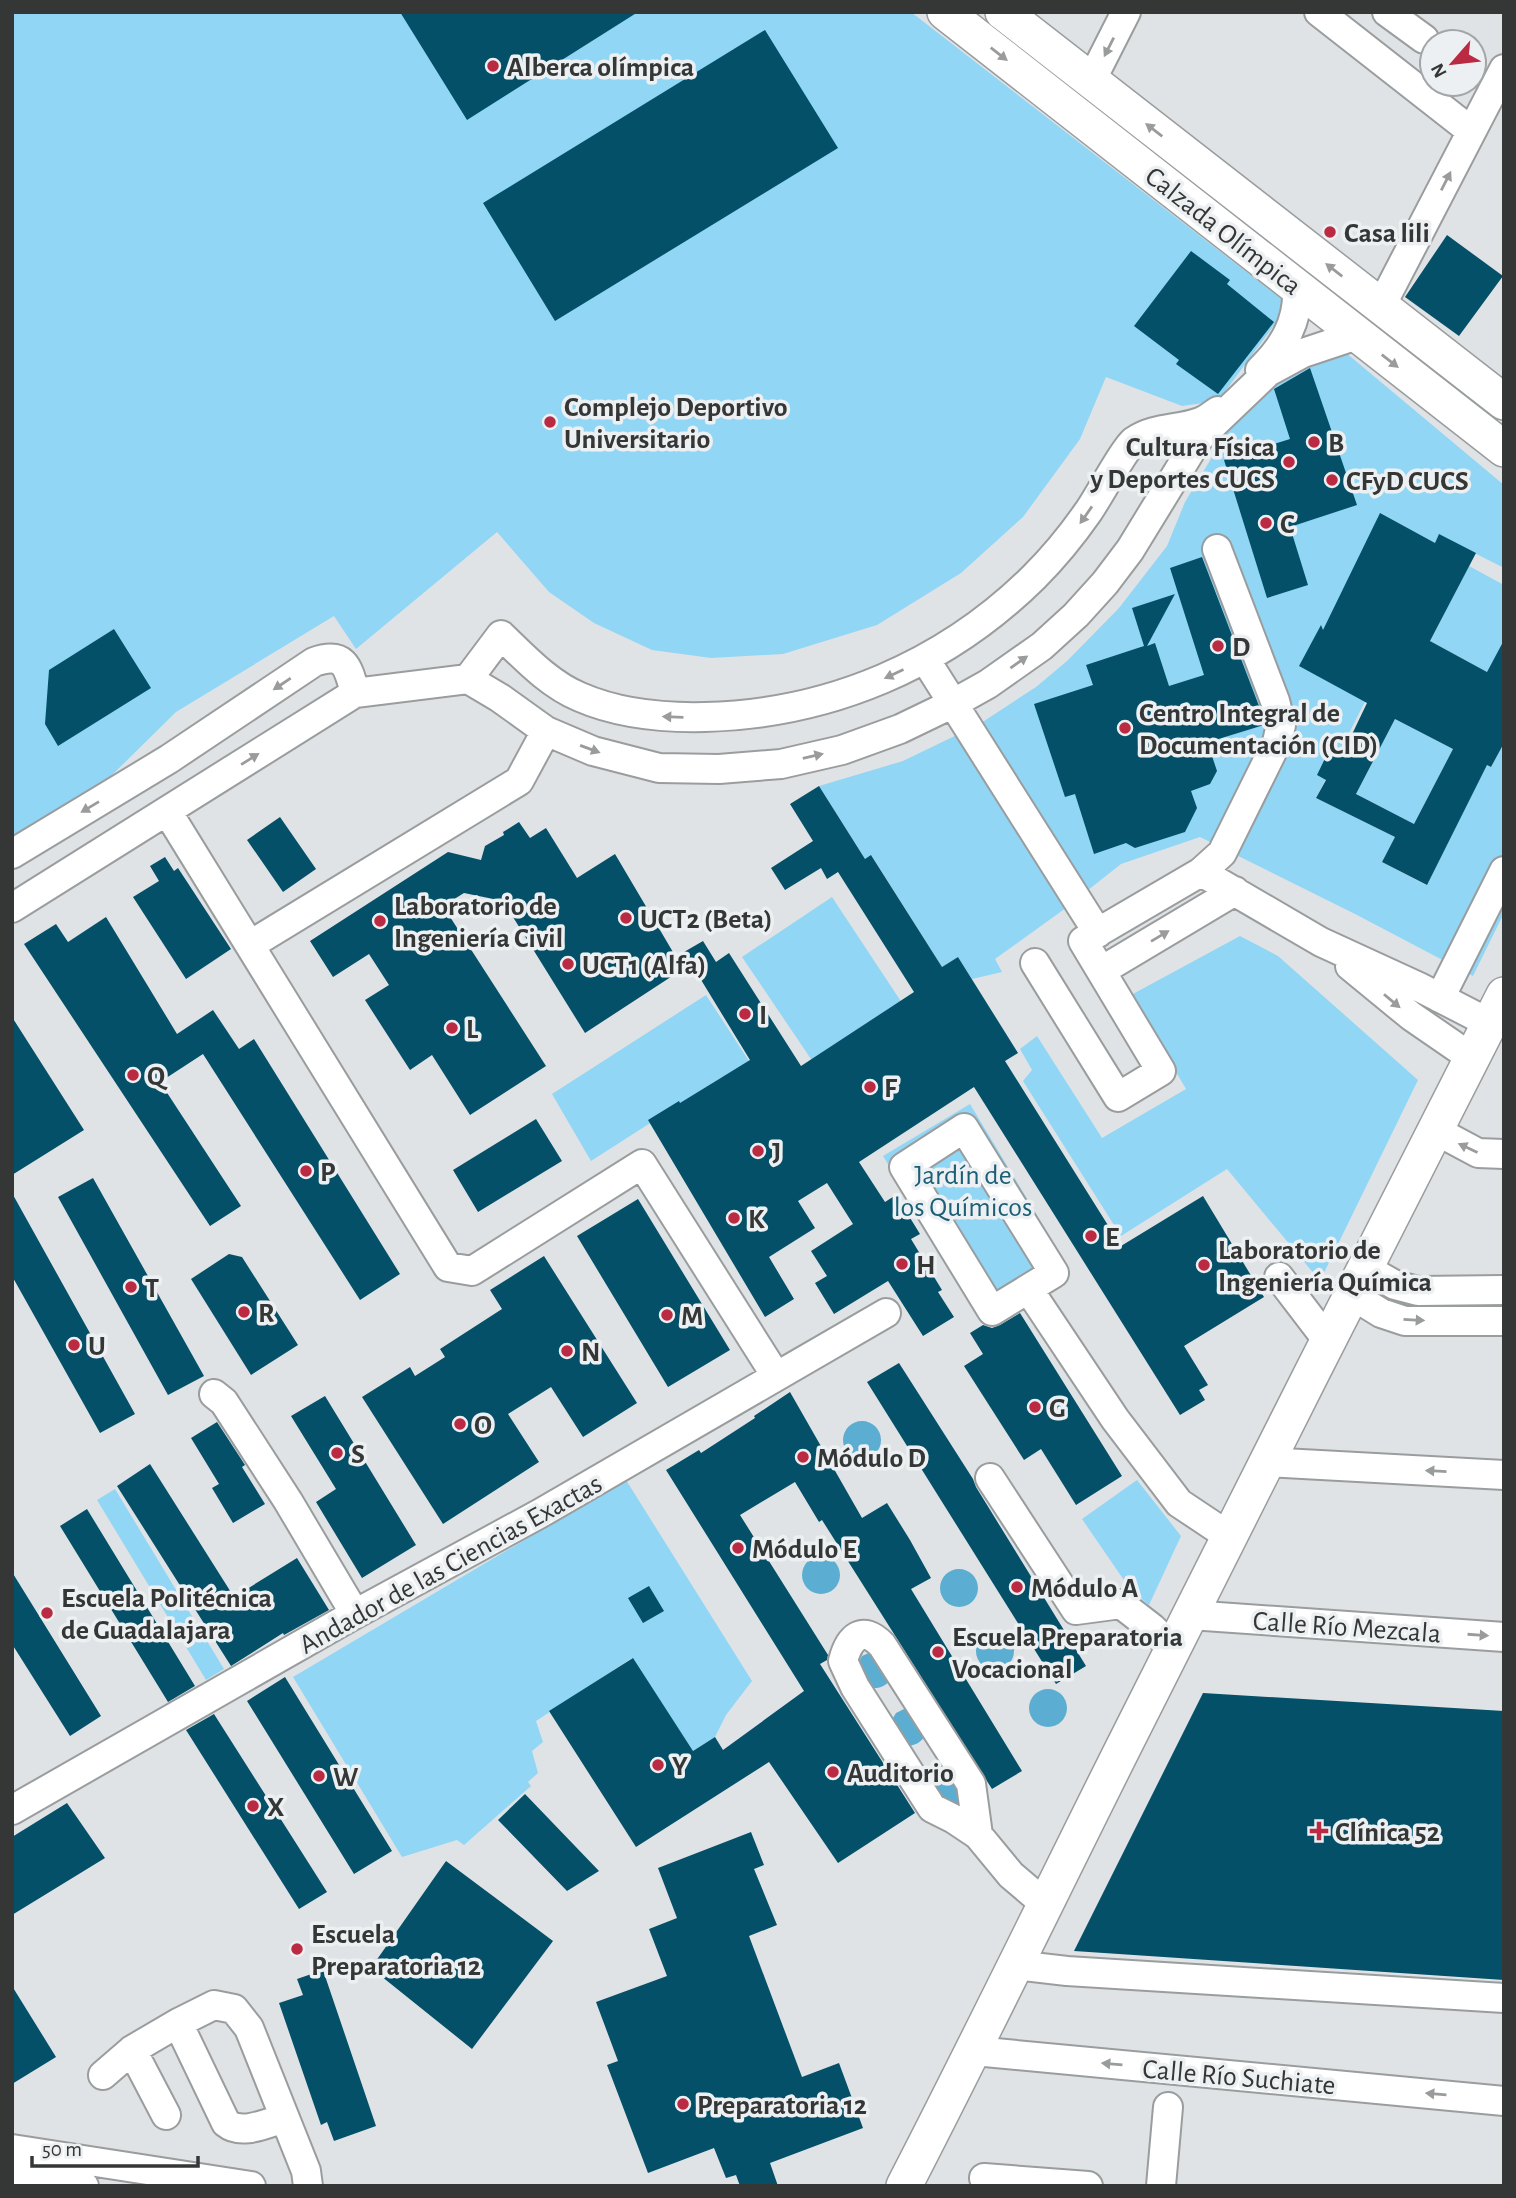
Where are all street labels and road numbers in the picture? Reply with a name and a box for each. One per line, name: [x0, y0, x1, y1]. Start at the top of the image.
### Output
street label: Calzada Olímpica: [1140, 162, 1306, 301]
street label: Andador de las Ciencias Exactas: [295, 1470, 607, 1660]
street label: Calle Río Mezcala: [1252, 1607, 1442, 1649]
street label: Calle Río Suchiate: [1141, 2056, 1336, 2100]

